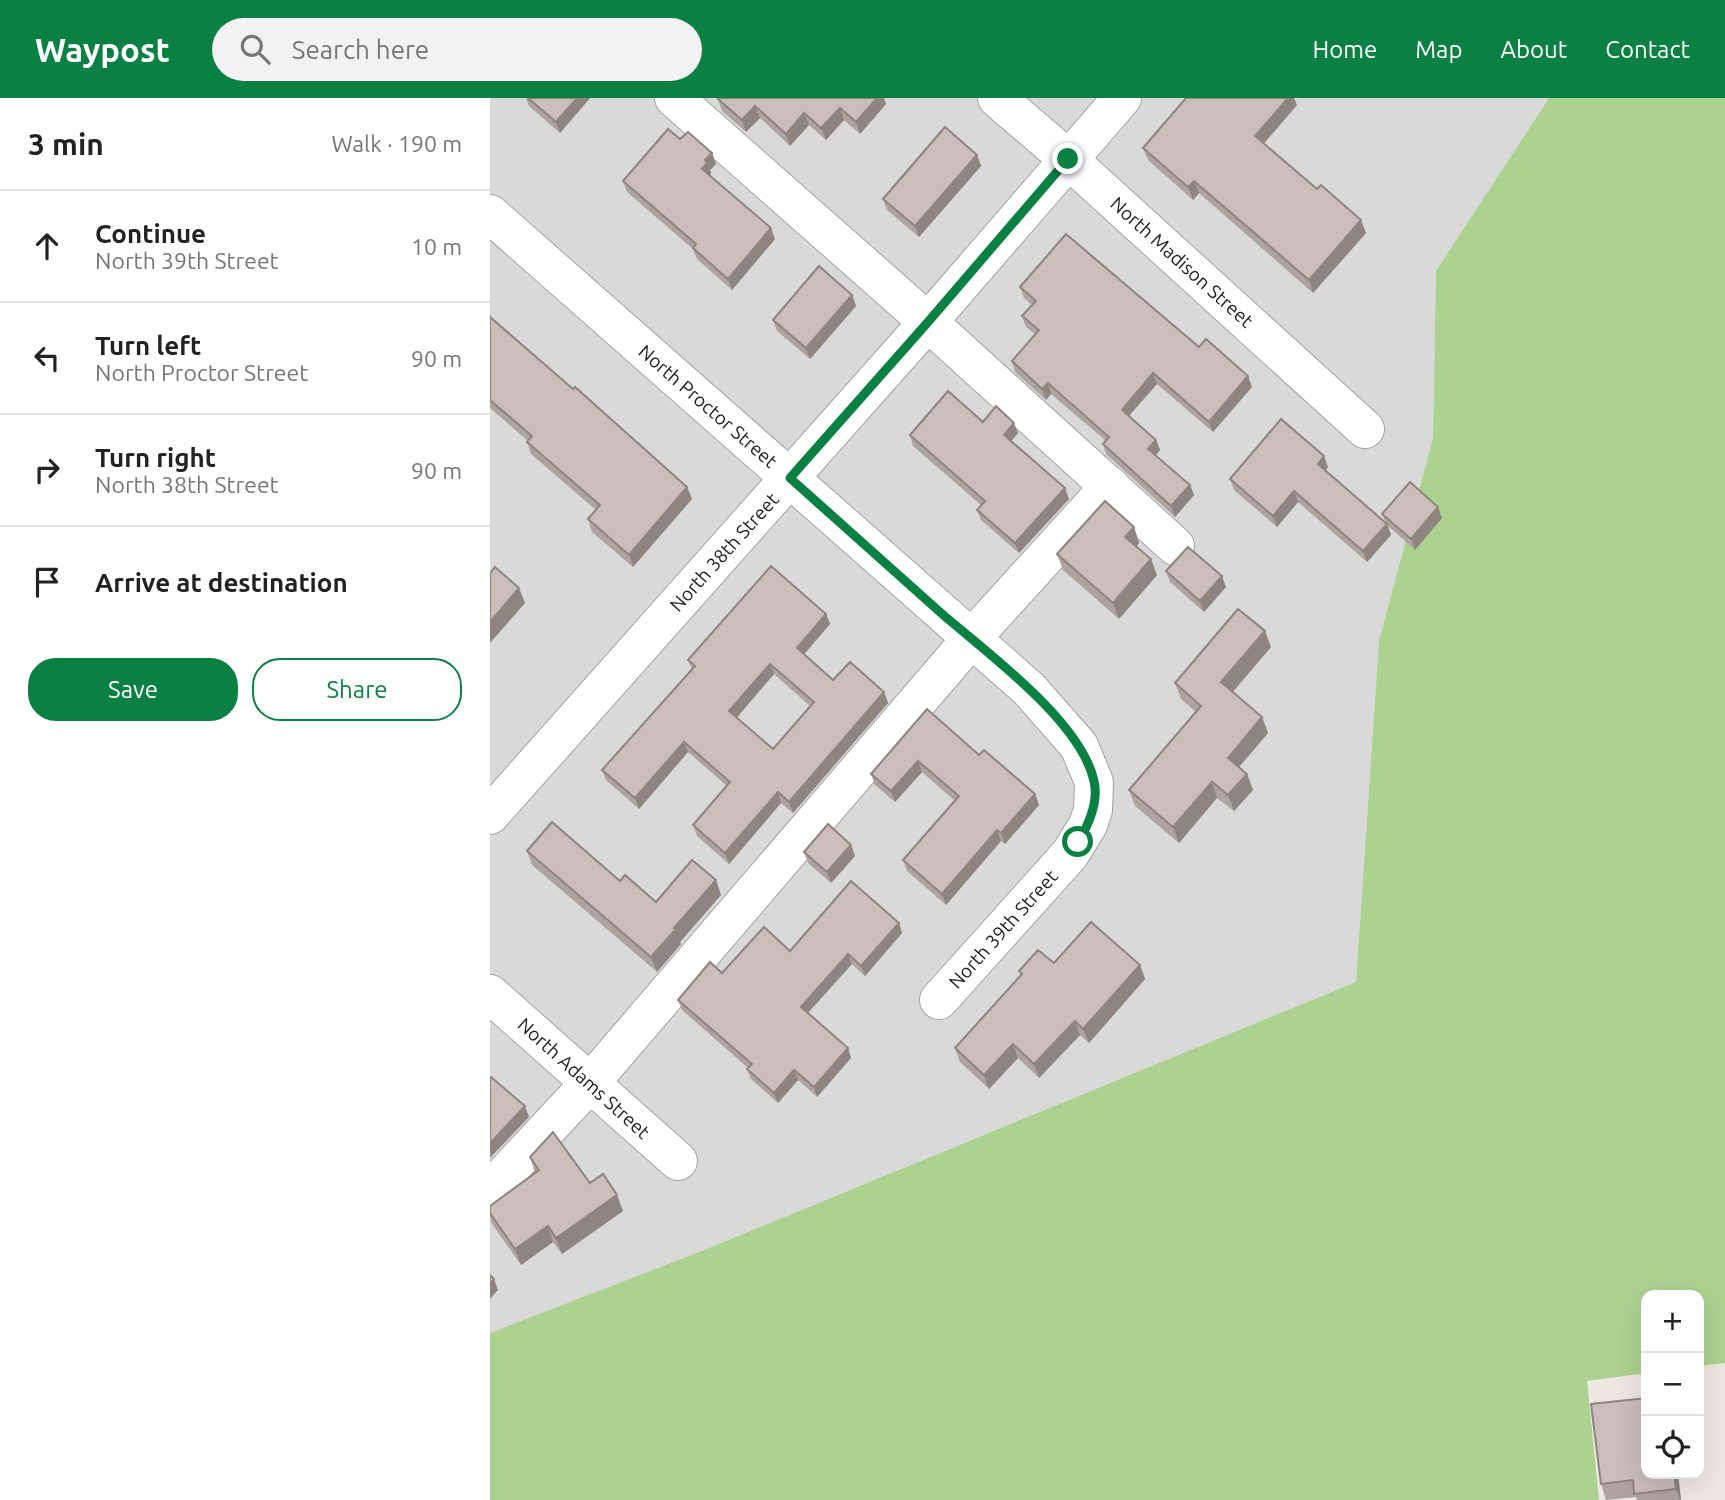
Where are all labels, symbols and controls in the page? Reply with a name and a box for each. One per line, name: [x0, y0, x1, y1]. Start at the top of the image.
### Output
search box: [212, 18, 702, 81]
icon: search: [236, 30, 274, 68]
text: Waypost: [35, 31, 170, 68]
text: Search here: [292, 35, 429, 64]
text: Home: [1312, 36, 1377, 63]
text: Map: [1415, 36, 1462, 63]
text: About: [1500, 36, 1567, 63]
text: Contact: [1605, 36, 1690, 63]
text: 3 min: [28, 127, 104, 161]
text: Walk · 190 m: [331, 131, 462, 156]
route end: [1052, 143, 1083, 174]
street label: North Madison Street: [1106, 192, 1258, 332]
text: Continue: [95, 219, 206, 248]
icon: ahead: [28, 227, 66, 265]
text: 10 m: [411, 234, 462, 259]
text: North 39th Street: [95, 248, 279, 273]
text: Turn left: [95, 331, 201, 360]
icon: left: [28, 339, 66, 377]
street label: North Proctor Street: [634, 340, 782, 472]
text: 90 m: [411, 346, 462, 371]
text: North Proctor Street: [95, 360, 308, 385]
text: Turn right: [95, 443, 216, 472]
icon: right: [28, 451, 66, 489]
text: 90 m: [411, 458, 462, 483]
text: North 38th Street: [95, 472, 279, 497]
street label: North 38th Street: [665, 488, 783, 616]
icon: arrive: [28, 563, 66, 601]
text: Arrive at destination: [95, 568, 348, 597]
button: Save: [28, 658, 238, 721]
button: Share: [252, 658, 462, 721]
route start: [1062, 826, 1093, 857]
street label: North 39th Street: [944, 865, 1062, 993]
street label: North Adams Street: [514, 1013, 655, 1143]
map controls: [1641, 1290, 1704, 1479]
button: +: [1641, 1290, 1704, 1353]
button: −: [1641, 1353, 1704, 1416]
button: locate: [1641, 1416, 1704, 1479]

